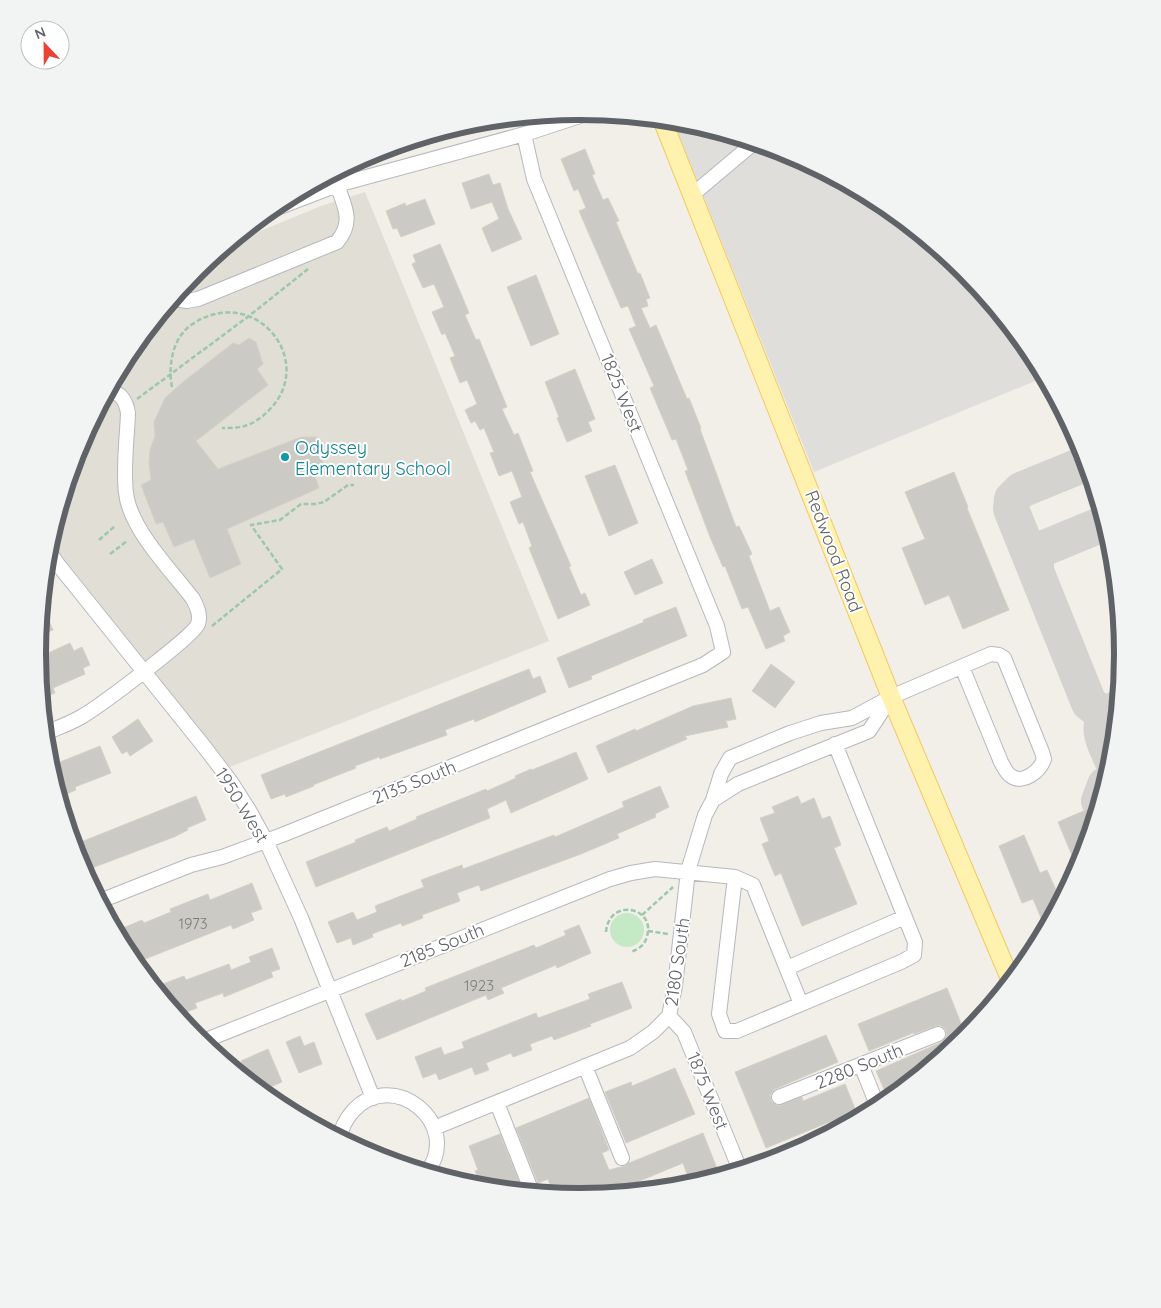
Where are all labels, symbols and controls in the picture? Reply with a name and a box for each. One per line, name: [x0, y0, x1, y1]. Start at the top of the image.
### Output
north arrow: [20, 20, 70, 70]
text: N: [32, 23, 48, 43]
street label: 1825 West: [596, 350, 648, 436]
place label: Odyssey Elementary School: [295, 436, 451, 480]
marker: Odyssey Elementary School: [279, 451, 291, 463]
street label: Redwood Road: [800, 487, 868, 615]
street label: 2135 South: [369, 755, 459, 809]
street label: 1950 West: [210, 763, 274, 847]
house number: 1973: [178, 914, 208, 933]
street label: 2180 South: [659, 916, 695, 1008]
street label: 2185 South: [397, 918, 487, 972]
house number: 1923: [464, 976, 494, 995]
street label: 2280 South: [812, 1038, 906, 1094]
street label: 1875 West: [682, 1049, 734, 1133]

